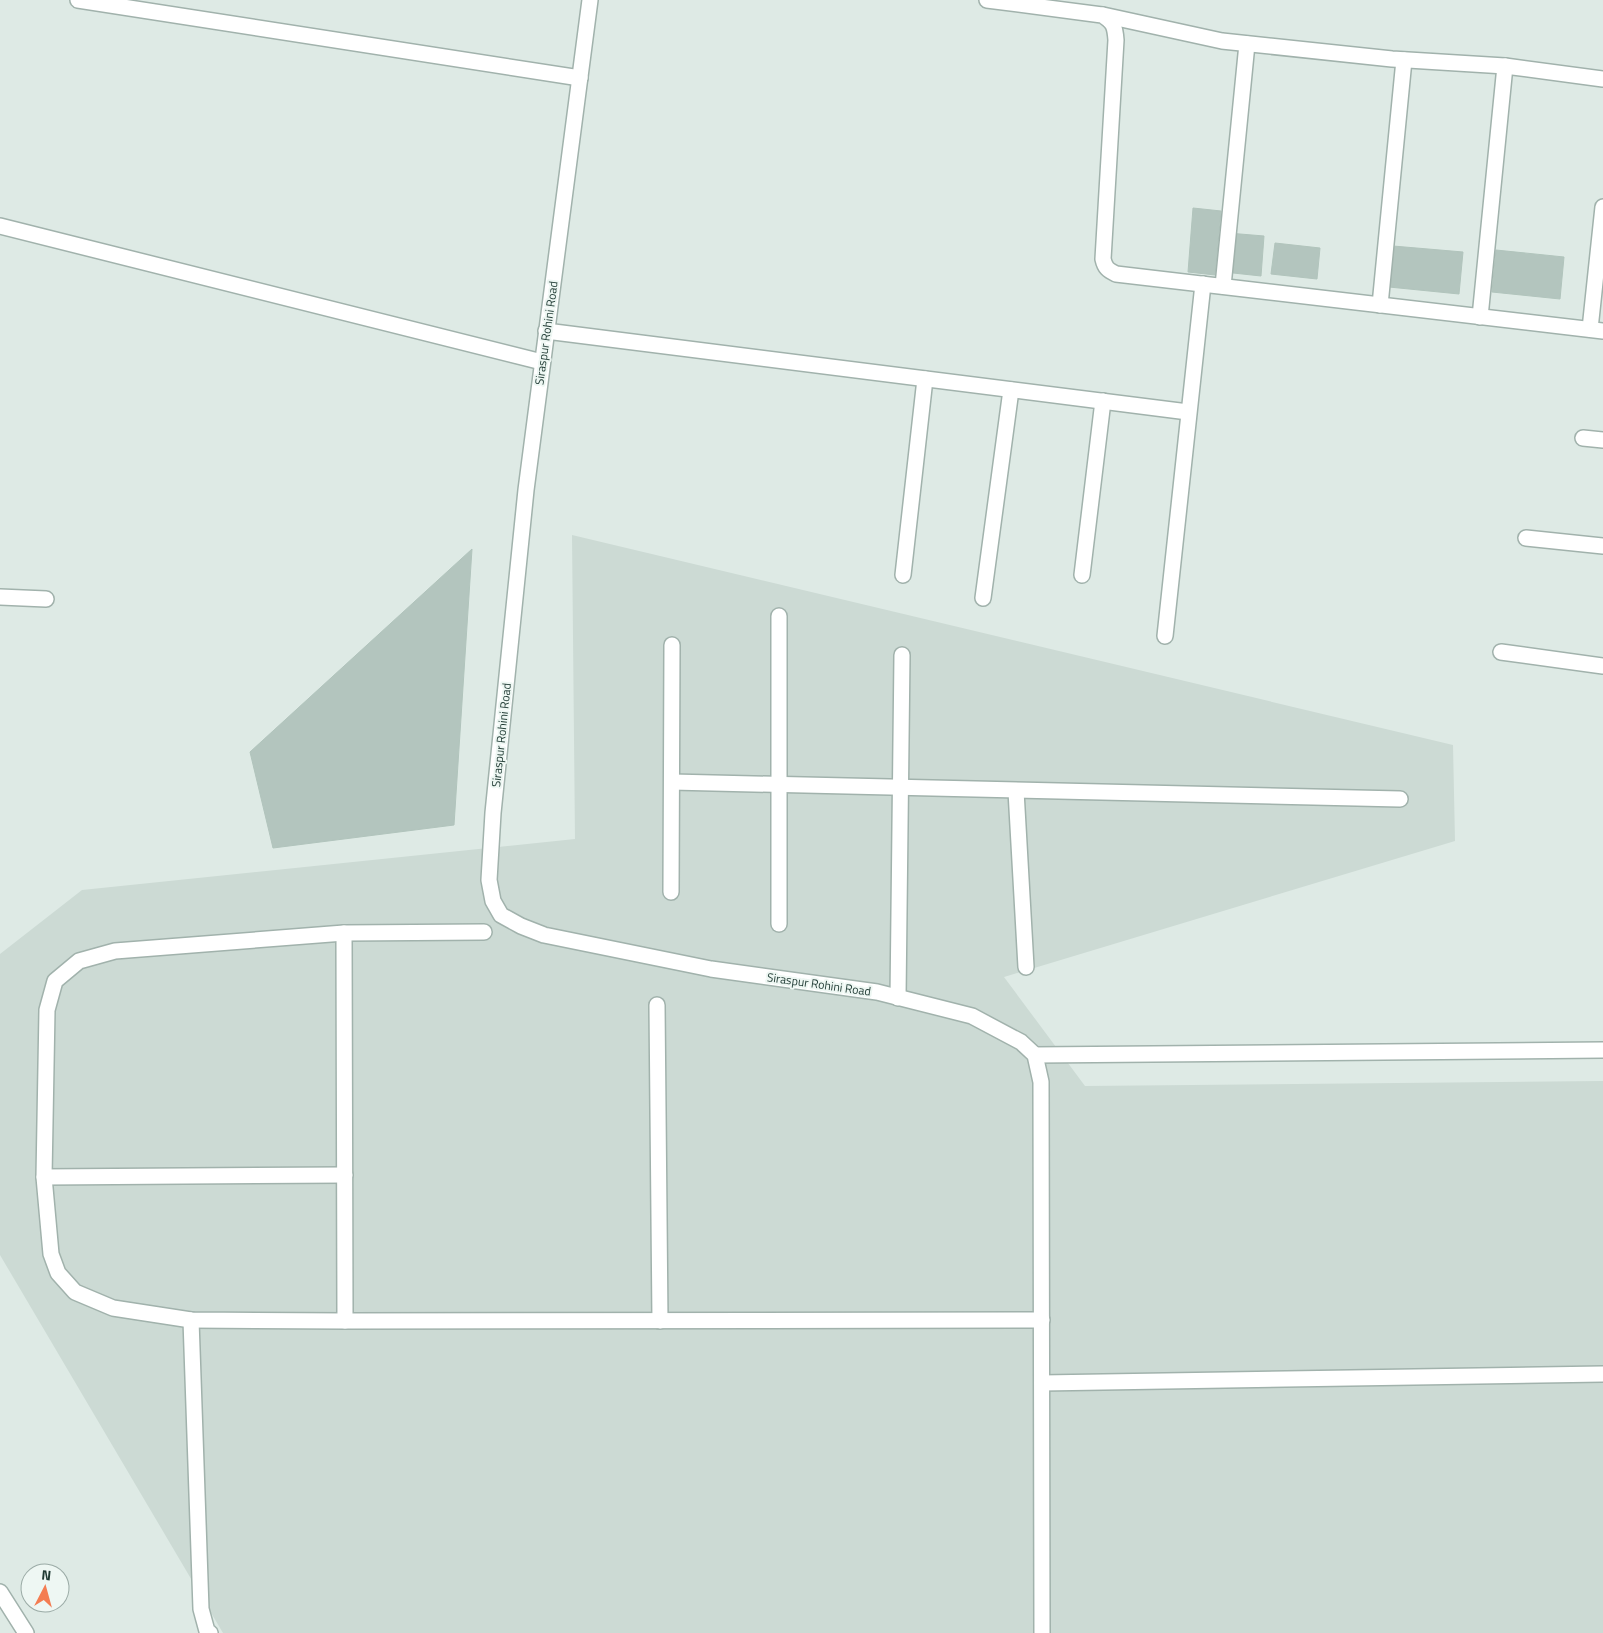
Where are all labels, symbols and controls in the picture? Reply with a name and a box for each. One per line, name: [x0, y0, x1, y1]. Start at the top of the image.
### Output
street label: Siraspur Rohini Road: [529, 280, 563, 386]
street label: Siraspur Rohini Road: [486, 682, 516, 788]
street label: Siraspur Rohini Road: [766, 967, 872, 1001]
north arrow: [20, 1563, 70, 1613]
text: N: [40, 1564, 52, 1586]

